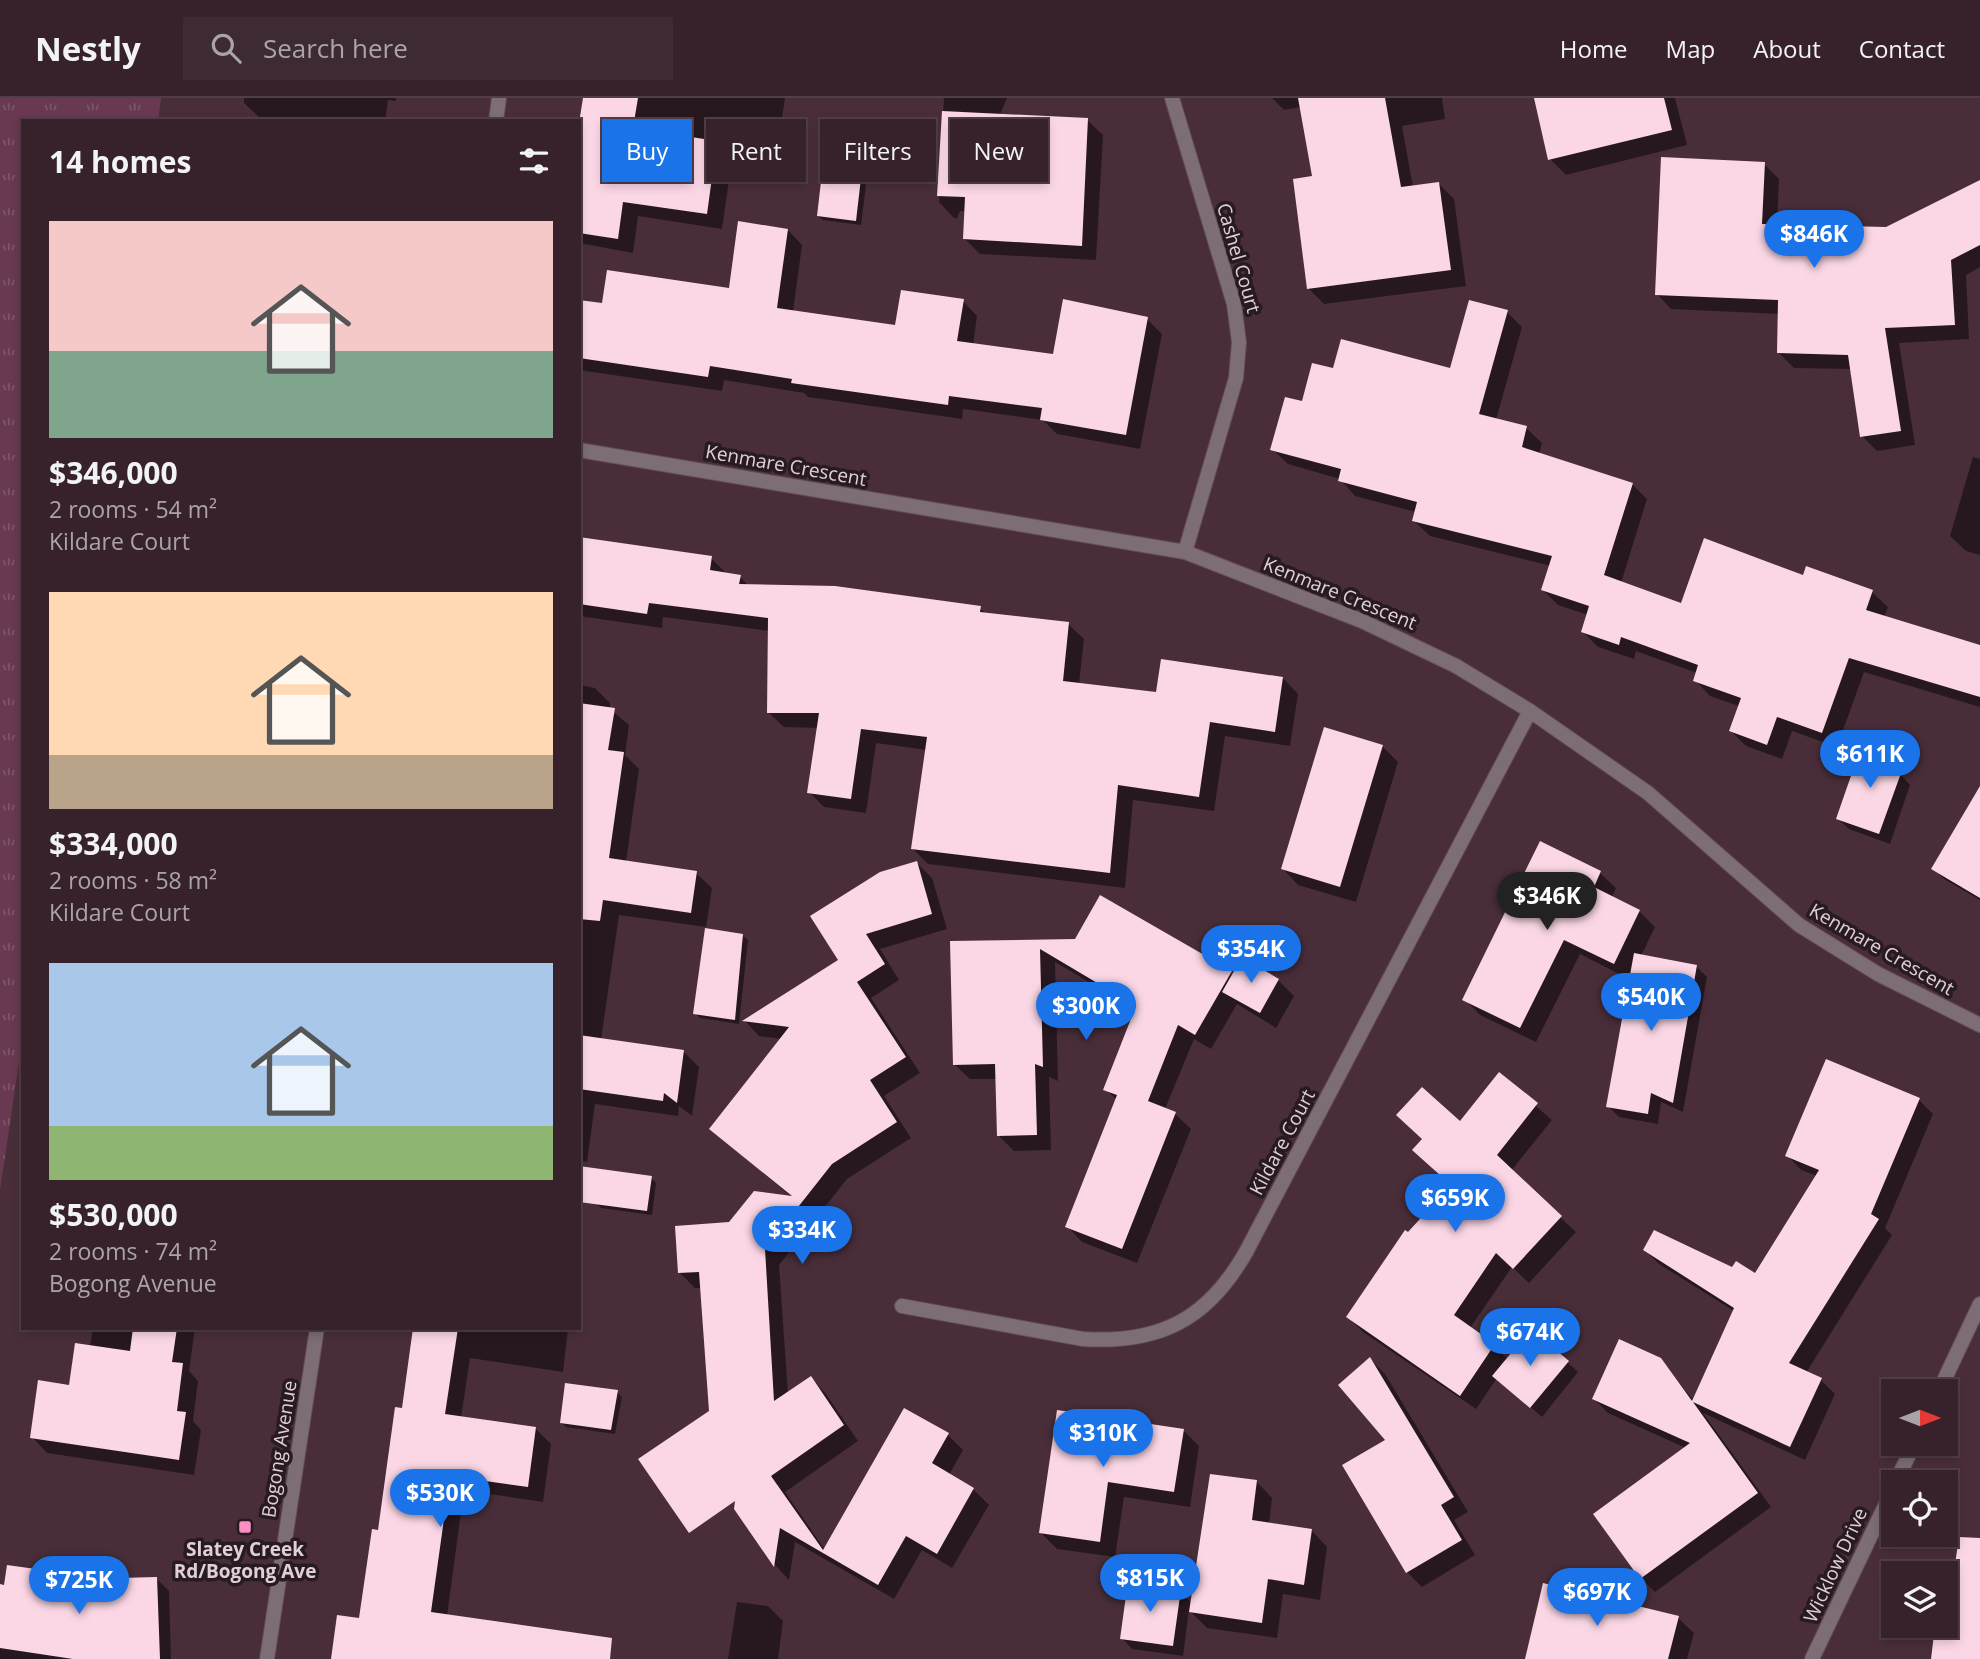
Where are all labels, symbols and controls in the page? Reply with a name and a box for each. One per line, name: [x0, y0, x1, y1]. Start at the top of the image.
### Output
search box: [183, 17, 673, 80]
text: Nestly: [35, 26, 141, 71]
icon: search: [207, 29, 245, 67]
text: Search here: [263, 30, 408, 66]
text: Home: [1560, 32, 1628, 65]
text: Map: [1666, 32, 1715, 65]
text: About: [1753, 32, 1821, 65]
text: Contact: [1859, 32, 1945, 65]
chip: Buy: [602, 119, 692, 182]
chip: Rent: [706, 119, 806, 182]
chip: Filters: [820, 119, 936, 182]
chip: New: [950, 119, 1048, 182]
text: 14 homes: [49, 141, 192, 182]
icon: filters: [515, 142, 553, 180]
street label: Cashel Court: [1211, 200, 1267, 316]
pin: $846K: [1765, 211, 1863, 270]
text: $846K: [1780, 217, 1848, 249]
icon: home: [238, 266, 364, 392]
street label: Kenmare Crescent: [703, 438, 869, 492]
text: $346,000: [49, 452, 178, 493]
text: 2 rooms · 54 m²: [49, 493, 217, 525]
text: Kildare Court: [49, 525, 190, 557]
street label: Kenmare Crescent: [1260, 550, 1421, 636]
icon: home: [238, 637, 364, 763]
pin: $611K: [1821, 730, 1919, 790]
text: $611K: [1836, 737, 1904, 769]
text: $334,000: [49, 823, 178, 864]
text: 2 rooms · 58 m²: [49, 864, 217, 896]
pin: $346K: [1498, 872, 1596, 932]
text: $346K: [1513, 879, 1581, 911]
text: Kildare Court: [49, 896, 190, 928]
street label: Kenmare Crescent: [1805, 897, 1959, 1001]
pin: $354K: [1202, 926, 1300, 985]
text: $354K: [1217, 932, 1285, 964]
pin: $540K: [1602, 974, 1700, 1033]
text: $540K: [1617, 980, 1685, 1012]
pin: $300K: [1037, 982, 1135, 1042]
text: $300K: [1052, 989, 1120, 1021]
icon: home: [238, 1008, 364, 1134]
street label: Kildare Court: [1243, 1084, 1321, 1199]
pin: $659K: [1406, 1174, 1504, 1234]
text: $659K: [1421, 1181, 1489, 1213]
text: $530,000: [49, 1194, 178, 1235]
pin: $334K: [753, 1206, 851, 1266]
text: $334K: [768, 1213, 836, 1245]
text: 2 rooms · 74 m²: [49, 1235, 217, 1267]
text: Bogong Avenue: [49, 1267, 217, 1299]
pin: $674K: [1481, 1308, 1579, 1368]
text: $674K: [1496, 1315, 1564, 1347]
street label: Bogong Avenue: [255, 1379, 303, 1519]
north arrow: [1881, 1379, 1958, 1456]
map controls: [1881, 1379, 1958, 1638]
pin: $310K: [1054, 1410, 1152, 1469]
text: $310K: [1069, 1416, 1137, 1448]
pin: $530K: [391, 1470, 489, 1529]
button: locate: [1881, 1470, 1958, 1547]
text: $530K: [406, 1476, 474, 1508]
street label: Wicklow Drive: [1797, 1503, 1873, 1627]
marker: Slatey Creek Rd/Bogong Ave: [237, 1519, 253, 1535]
place label: Slatey Creek Rd/Bogong Ave: [174, 1536, 316, 1584]
pin: $815K: [1101, 1554, 1199, 1614]
pin: $725K: [30, 1556, 128, 1616]
text: $815K: [1116, 1561, 1184, 1593]
button: layers: [1881, 1561, 1958, 1638]
text: $725K: [45, 1563, 113, 1595]
pin: $697K: [1548, 1568, 1646, 1628]
text: $697K: [1563, 1575, 1631, 1607]

